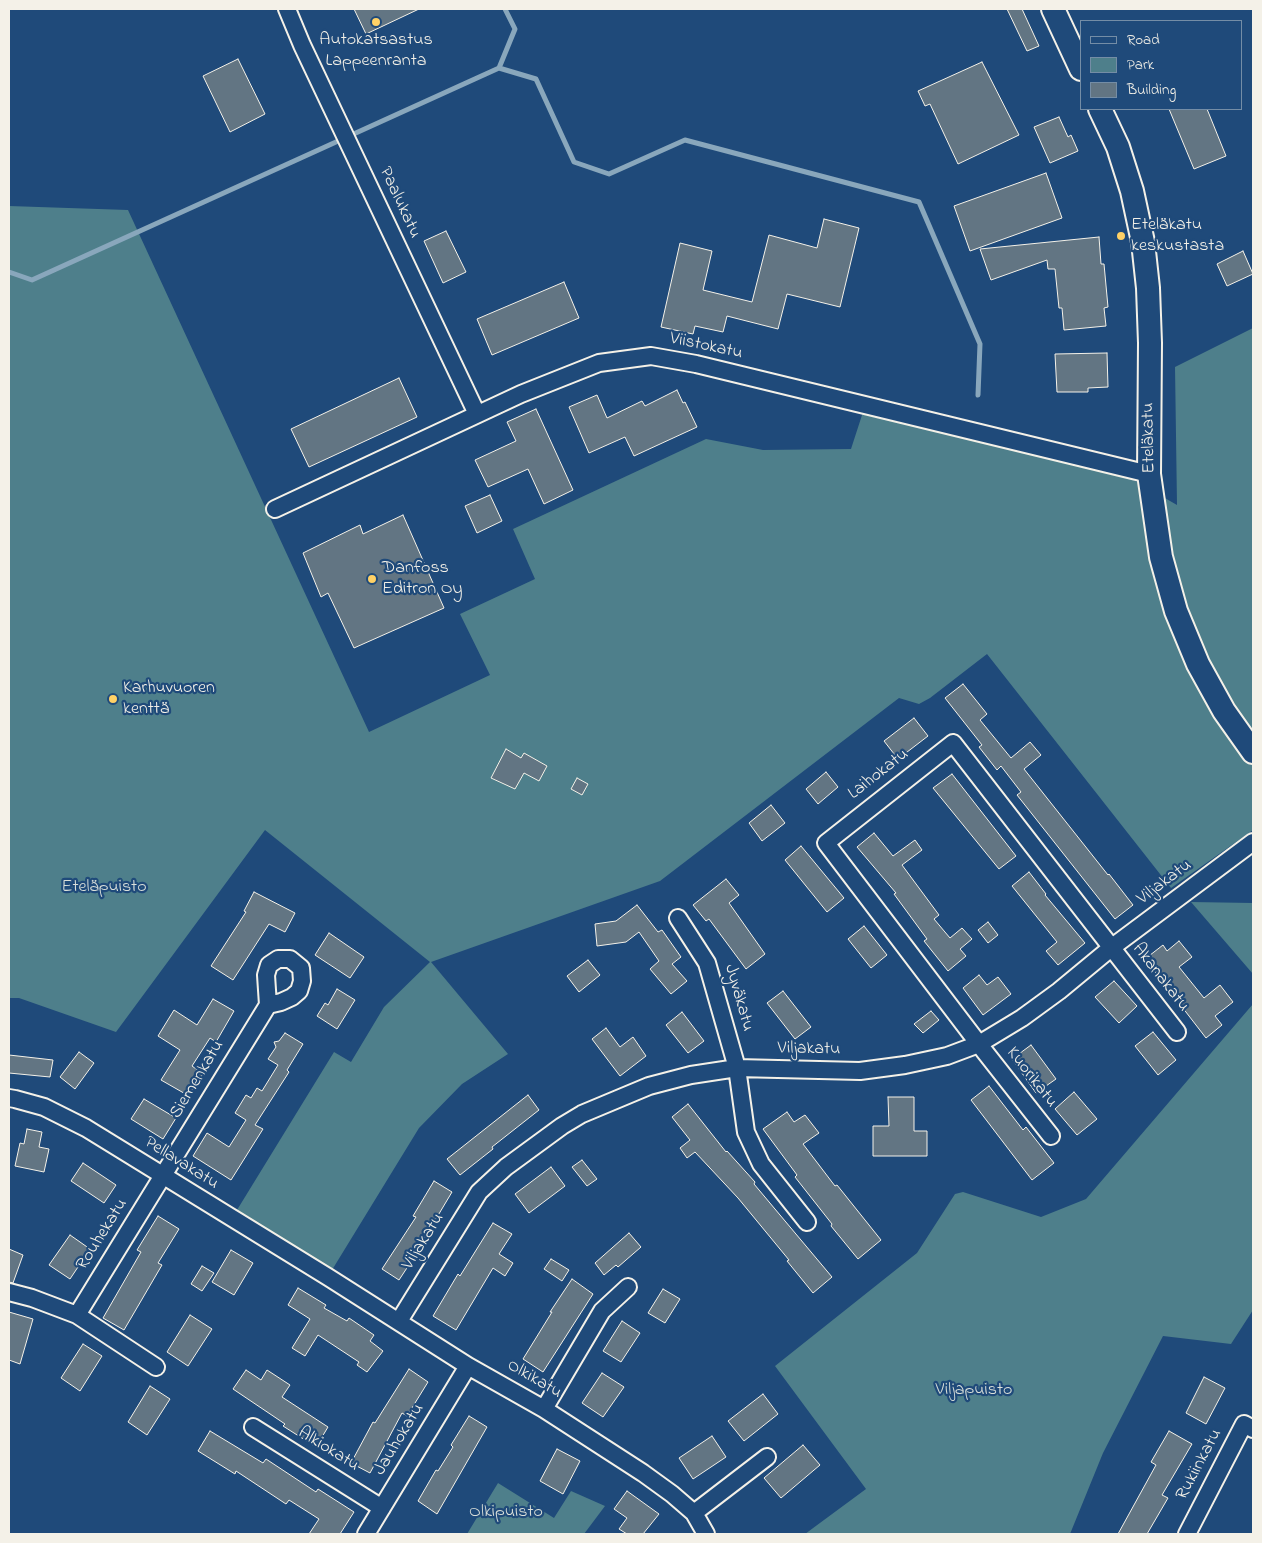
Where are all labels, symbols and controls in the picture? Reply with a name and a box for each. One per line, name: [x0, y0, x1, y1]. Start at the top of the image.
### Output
marker: Autokatsastus Lappeenranta: [370, 16, 382, 28]
legend: [1080, 20, 1242, 110]
text: Road: [1127, 29, 1160, 51]
place label: Autokatsastus Lappeenranta: [319, 30, 433, 72]
text: Park: [1127, 54, 1154, 76]
text: Building: [1127, 79, 1176, 101]
street label: Paalukatu: [373, 164, 425, 242]
place label: Eteläkatu keskustasta: [1131, 215, 1224, 258]
marker: Eteläkatu keskustasta: [1115, 230, 1127, 242]
street label: Viistokatu: [668, 329, 744, 365]
street label: Eteläkatu: [1139, 402, 1161, 474]
place label: Danfoss Editron Oy: [382, 558, 462, 600]
marker: Danfoss Editron Oy: [366, 573, 378, 585]
place label: Karhuvuoren kenttä: [123, 678, 215, 721]
marker: Karhuvuoren kenttä: [107, 693, 119, 705]
street label: Laihokatu: [844, 745, 914, 805]
street label: Viljakatu: [1133, 855, 1197, 911]
park label: Eteläpuisto: [62, 877, 146, 899]
street label: Akanakatu: [1126, 939, 1194, 1017]
street label: Jyväkatu: [718, 962, 758, 1034]
street label: Siemenkatu: [166, 1037, 230, 1123]
street label: Viljakatu: [777, 1039, 841, 1061]
street label: Kuorikatu: [1001, 1043, 1061, 1113]
street label: Pellavakatu: [140, 1133, 222, 1195]
street label: Rouhekatu: [73, 1195, 133, 1275]
street label: Viljakatu: [398, 1210, 450, 1274]
street label: Olkikatu: [503, 1356, 565, 1404]
park label: Viljapuisto: [936, 1380, 1012, 1402]
street label: Jauhokatu: [370, 1400, 430, 1480]
street label: Alkiokatu: [293, 1423, 363, 1477]
street label: Rukiinkatu: [1172, 1426, 1228, 1504]
park label: Olkipuisto: [469, 1502, 543, 1524]

